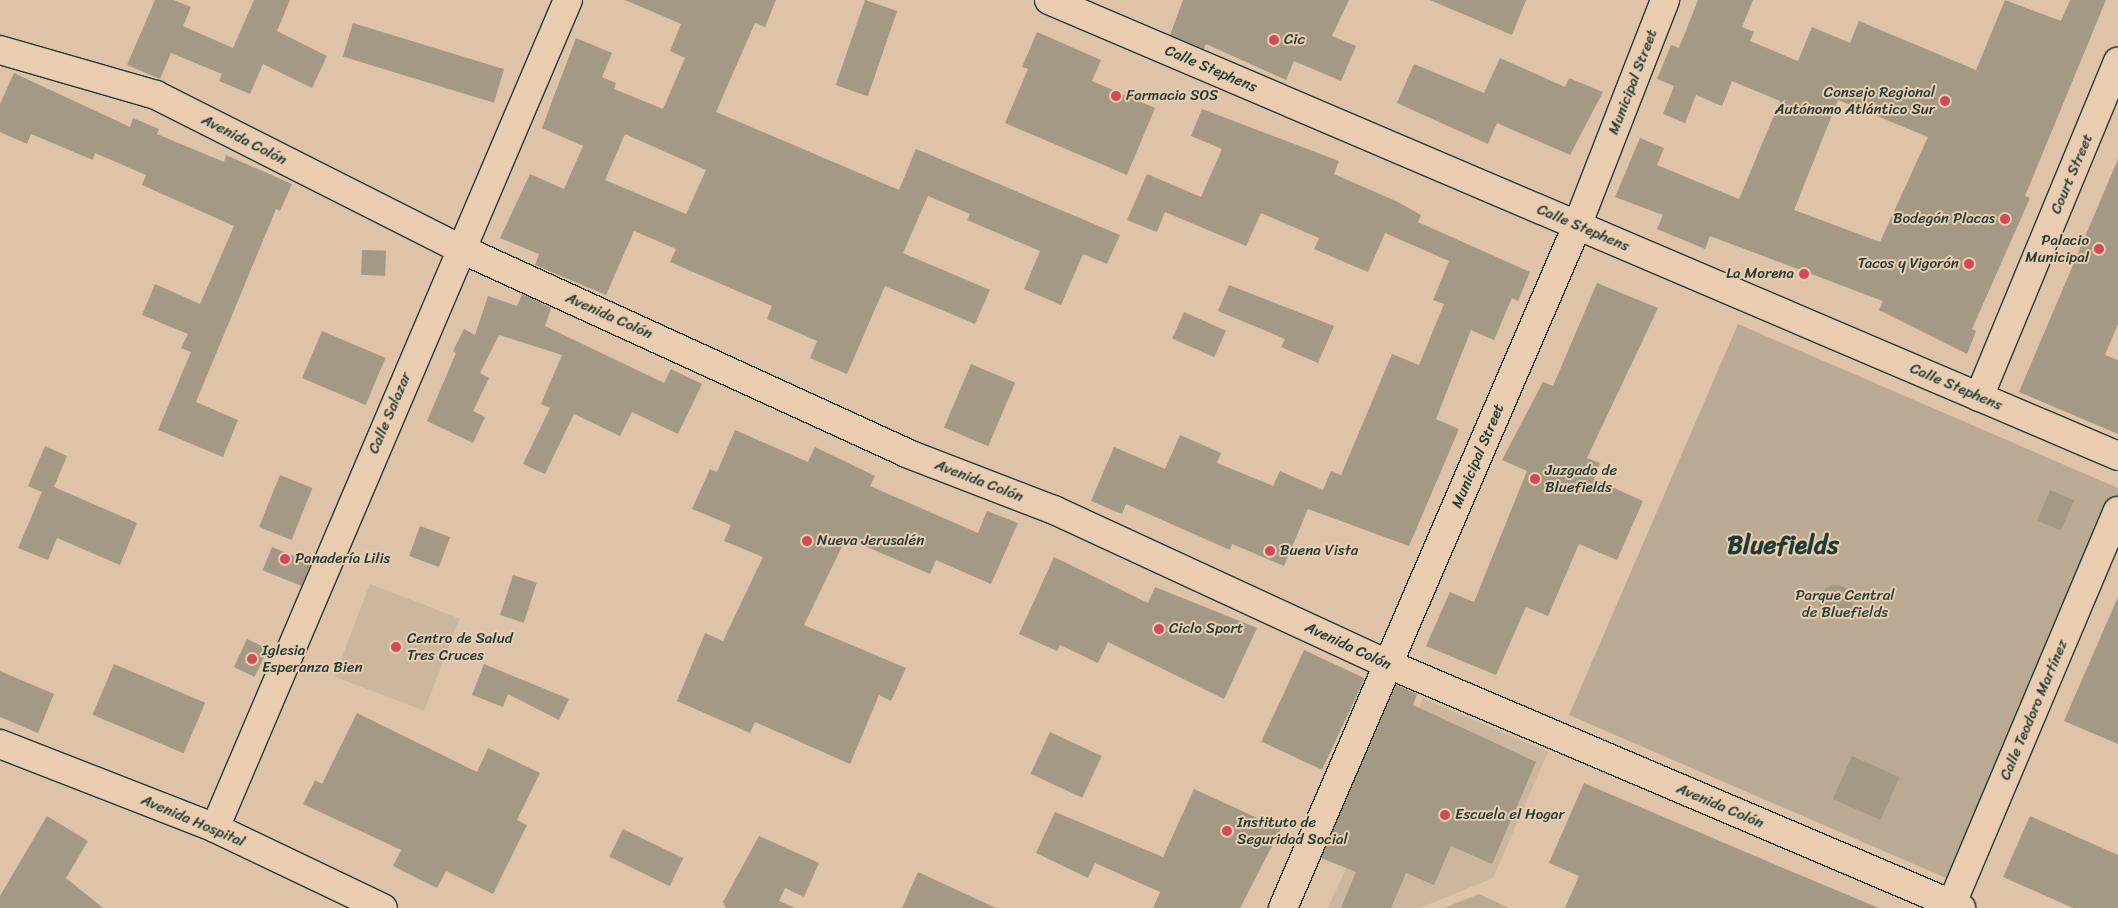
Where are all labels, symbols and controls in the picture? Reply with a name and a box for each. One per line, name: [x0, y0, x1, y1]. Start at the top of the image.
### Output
street label: Municipal Street: [1605, 27, 1661, 137]
place label: Cic: [1284, 31, 1305, 49]
marker: Cic: [1268, 34, 1280, 46]
street label: Calle Stephens: [1162, 41, 1260, 97]
place label: Consejo Regional Autónomo Atlántico Sur: [1775, 83, 1935, 118]
place label: Farmacia SOS: [1126, 87, 1219, 105]
marker: Farmacia SOS: [1110, 90, 1122, 102]
marker: Consejo Regional Autónomo Atlántico Sur: [1939, 95, 1951, 107]
street label: Avenida Colón: [198, 111, 290, 169]
street label: Court Street: [2047, 131, 2097, 217]
street label: Calle Stephens: [1534, 200, 1632, 256]
place label: Bodegón Placas: [1893, 210, 1995, 228]
marker: Bodegón Placas: [1999, 213, 2011, 225]
place label: Palacio Municipal: [2025, 231, 2089, 266]
marker: Palacio Municipal: [2093, 243, 2105, 255]
place label: Tacos y Vigorón: [1857, 255, 1959, 273]
marker: Tacos y Vigorón: [1963, 258, 1975, 270]
place label: La Morena: [1726, 265, 1794, 283]
marker: La Morena: [1798, 268, 1810, 280]
street label: Avenida Colón: [563, 289, 655, 343]
street label: Calle Stephens: [1907, 359, 2005, 415]
street label: Calle Salazar: [365, 370, 415, 456]
street label: Municipal Street: [1448, 401, 1508, 511]
street label: Avenida Colón: [932, 456, 1026, 506]
place label: Juzgado de Bluefields: [1545, 461, 1617, 496]
marker: Juzgado de Bluefields: [1529, 473, 1541, 485]
district label: Bluefields: [1727, 530, 1839, 560]
place label: Nueva Jerusalén: [817, 532, 925, 550]
marker: Nueva Jerusalén: [801, 535, 813, 547]
place label: Buena Vista: [1280, 542, 1359, 560]
marker: Buena Vista: [1264, 545, 1276, 557]
place label: Panadería Lilis: [295, 550, 390, 568]
marker: Panadería Lilis: [279, 553, 291, 565]
park label: Parque Central de Bluefields: [1796, 586, 1894, 621]
street label: Avenida Colón: [1302, 618, 1394, 674]
place label: Ciclo Sport: [1169, 620, 1243, 638]
marker: Ciclo Sport: [1153, 623, 1165, 635]
place label: Centro de Salud Tres Cruces: [407, 629, 513, 664]
street label: Calle Teodoro Martínez: [1996, 637, 2072, 783]
marker: Centro de Salud Tres Cruces: [389, 640, 403, 654]
place label: Iglesia Esperanza Bien: [262, 641, 363, 676]
marker: Iglesia Esperanza Bien: [246, 653, 258, 665]
street label: Avenida Colón: [1674, 780, 1766, 832]
street label: Avenida Hospital: [138, 791, 248, 851]
place label: Escuela el Hogar: [1455, 806, 1565, 824]
marker: Escuela el Hogar: [1439, 809, 1451, 821]
place label: Instituto de Seguridad Social: [1237, 813, 1348, 848]
marker: Instituto de Seguridad Social: [1221, 825, 1233, 837]

